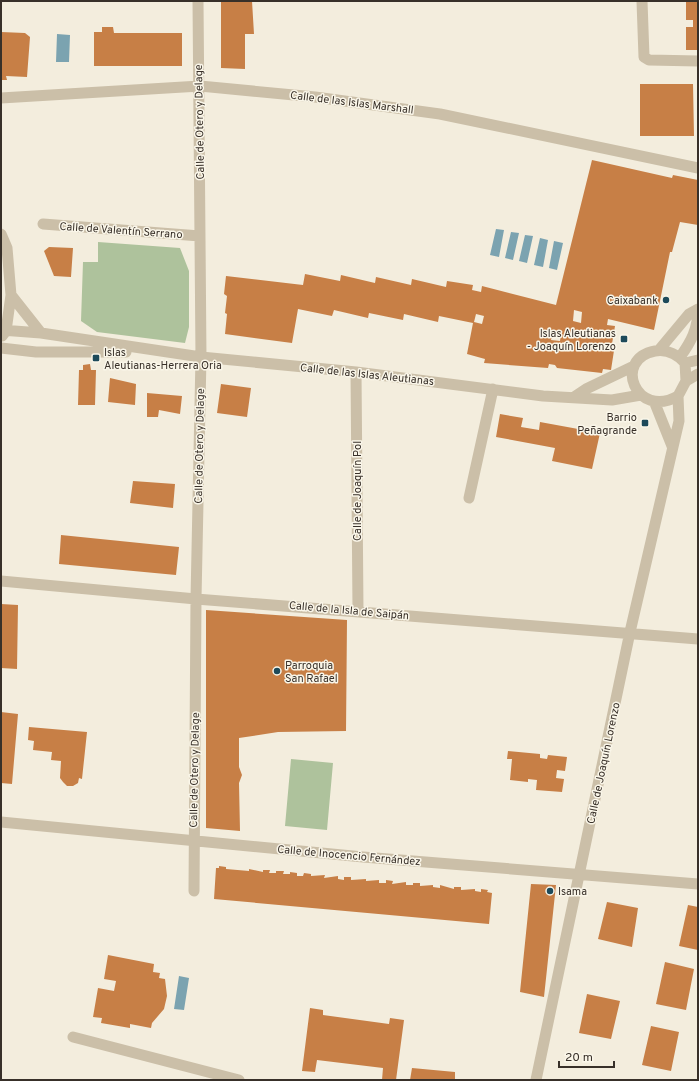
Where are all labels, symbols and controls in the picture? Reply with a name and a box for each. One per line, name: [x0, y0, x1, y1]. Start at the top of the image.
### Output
street label: Calle de Otero y Delage: [192, 64, 208, 180]
street label: Calle de las Islas Marshall: [289, 88, 414, 118]
street label: Calle de Valentín Serrano: [59, 220, 183, 242]
place label: Caixabank: [607, 294, 658, 308]
marker: Caixabank: [661, 295, 671, 305]
place label: Islas Aleutianas - Joaquín Lorenzo: [527, 327, 616, 354]
marker: Islas Aleutianas - Joaquín Lorenzo: [619, 334, 629, 344]
place label: Islas Aleutianas-Herrera Oria: [104, 346, 222, 373]
marker: Islas Aleutianas-Herrera Oria: [91, 353, 101, 363]
street label: Calle de las Islas Aleutianas: [299, 361, 435, 389]
street label: Calle de Otero y Delage: [192, 388, 208, 504]
place label: Barrio Peñagrande: [577, 411, 637, 438]
marker: Barrio Peñagrande: [640, 418, 650, 428]
street label: Calle de Joaquín Pol: [351, 441, 365, 541]
street label: Calle de la Isla de Saipán: [288, 599, 410, 623]
place label: Parroquia San Rafael: [285, 659, 338, 686]
marker: Parroquia San Rafael: [272, 666, 282, 676]
street label: Calle de Joaquín Lorenzo: [584, 701, 624, 825]
street label: Calle de Otero y Delage: [187, 712, 203, 828]
street label: Calle de Inocencio Fernández: [277, 843, 421, 869]
place label: Isama: [558, 885, 587, 899]
marker: Isama: [545, 886, 555, 896]
scale bar: [559, 1043, 614, 1069]
text: 20 m: [565, 1050, 593, 1066]

